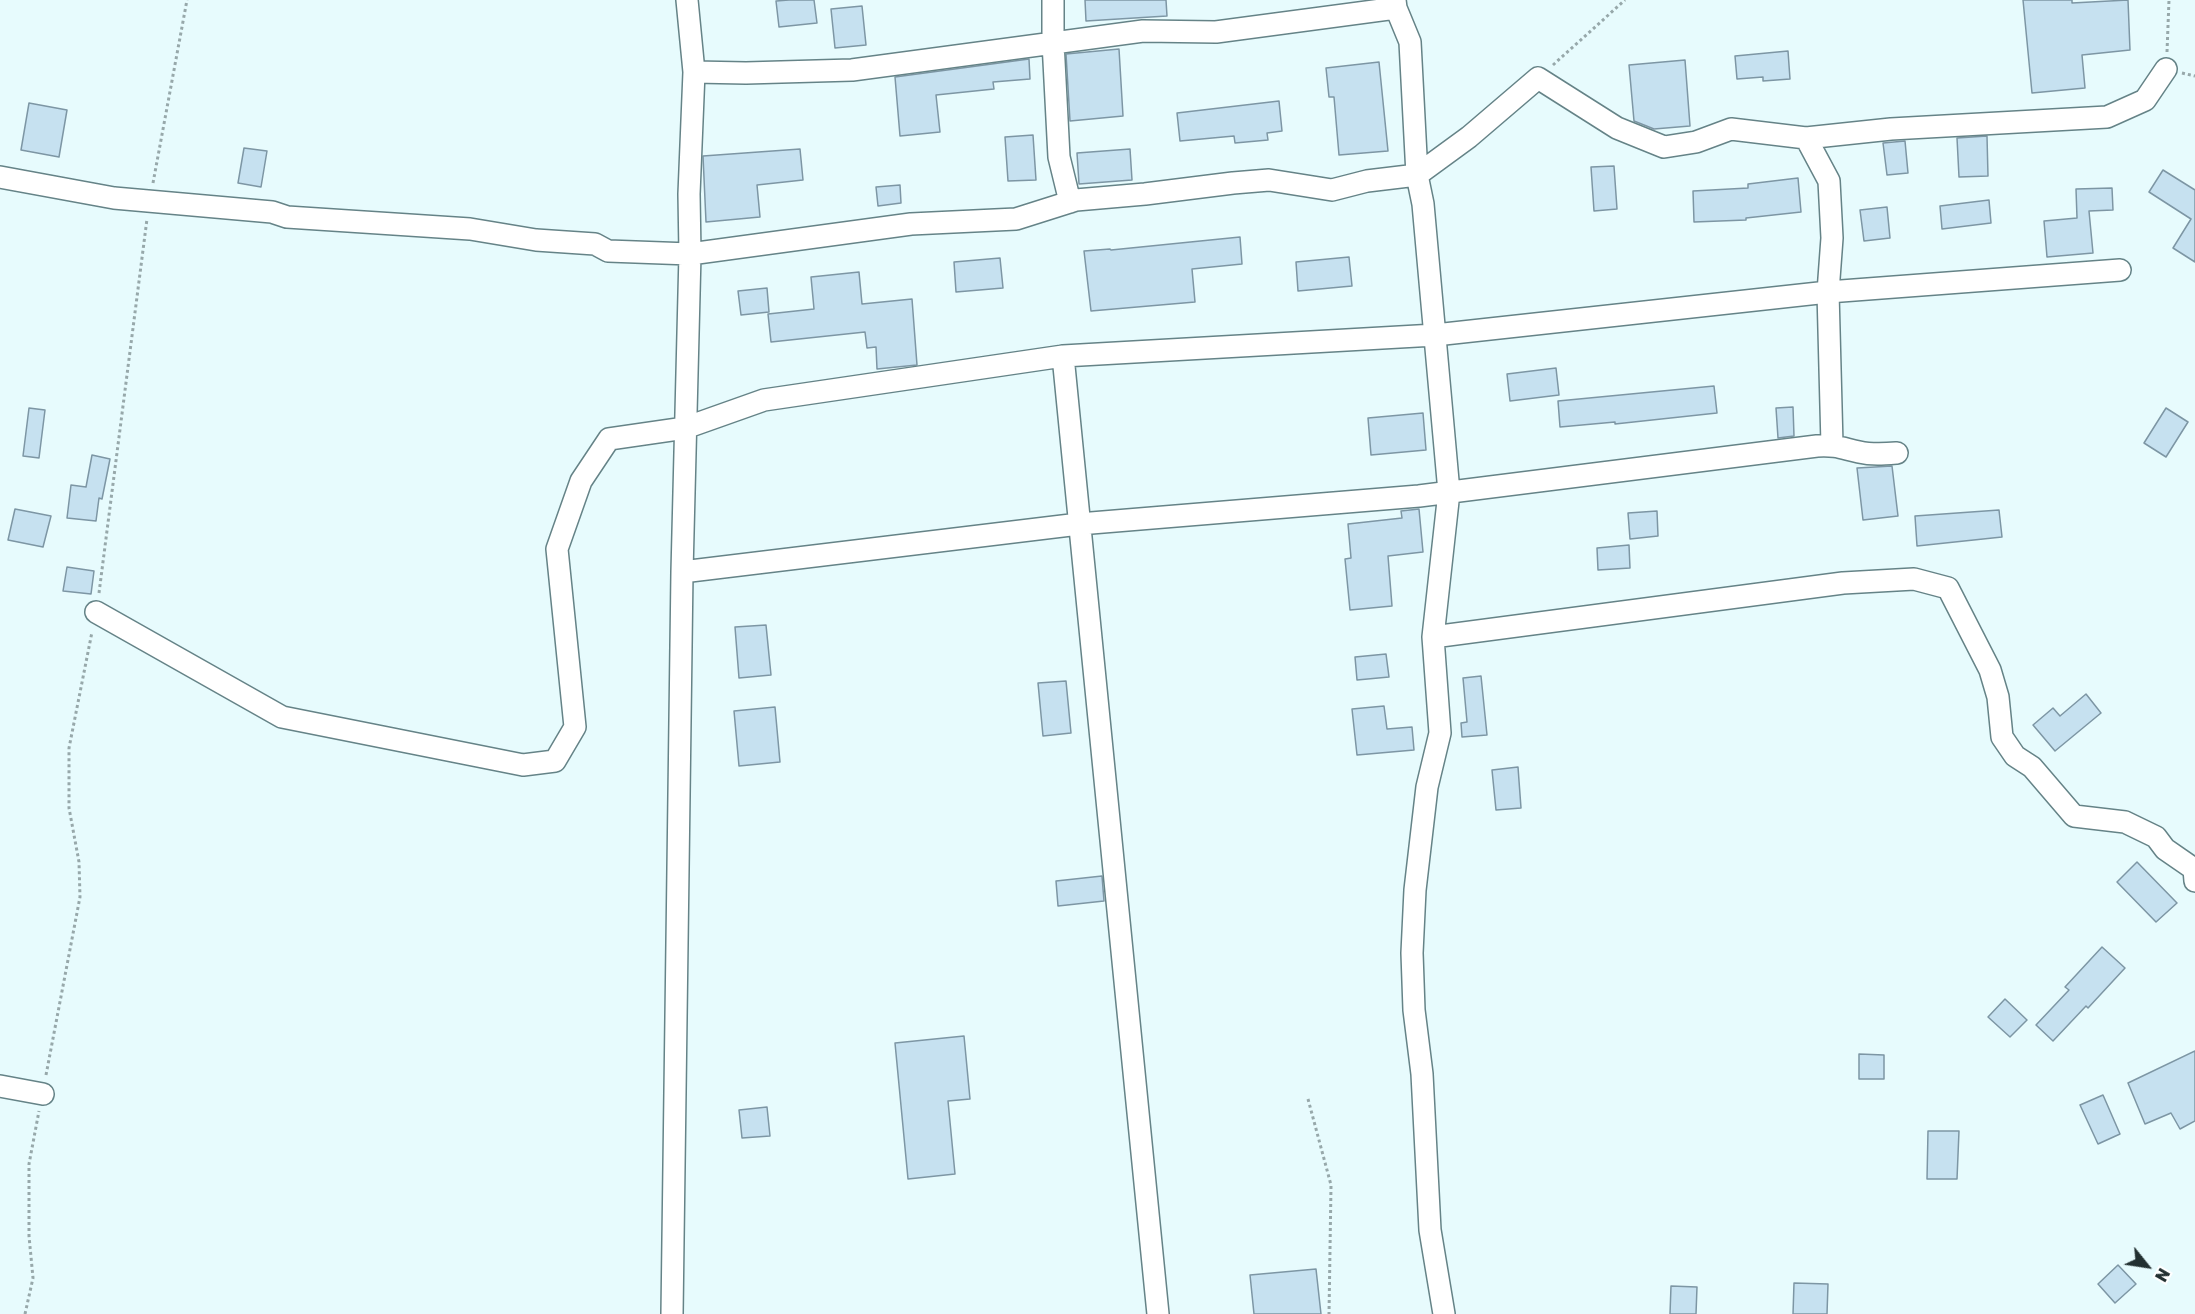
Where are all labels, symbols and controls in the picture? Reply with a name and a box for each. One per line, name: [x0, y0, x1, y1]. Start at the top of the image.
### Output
north arrow: [2117, 1236, 2177, 1296]
text: N: [2151, 1265, 2174, 1285]

